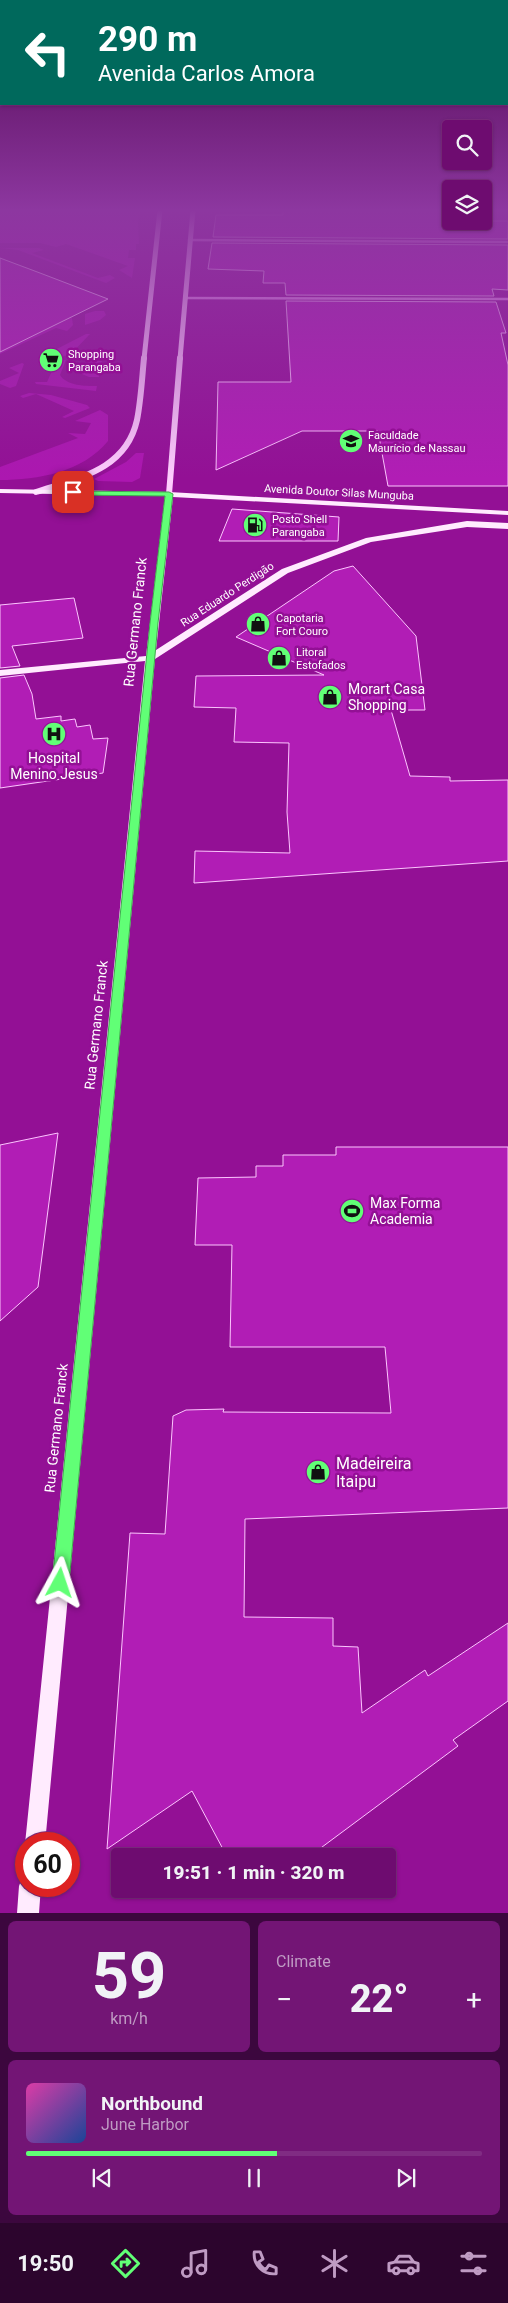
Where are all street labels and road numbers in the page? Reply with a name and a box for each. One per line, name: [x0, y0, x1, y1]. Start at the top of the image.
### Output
street label: Avenida Doutor Silas Munguba: [264, 482, 414, 503]
street label: Rua Germano Franck: [120, 556, 150, 687]
street label: Rua Eduardo Perdigão: [178, 559, 276, 629]
street label: Rua Germano Franck: [81, 959, 111, 1090]
street label: Rua Germano Franck: [41, 1362, 71, 1493]

